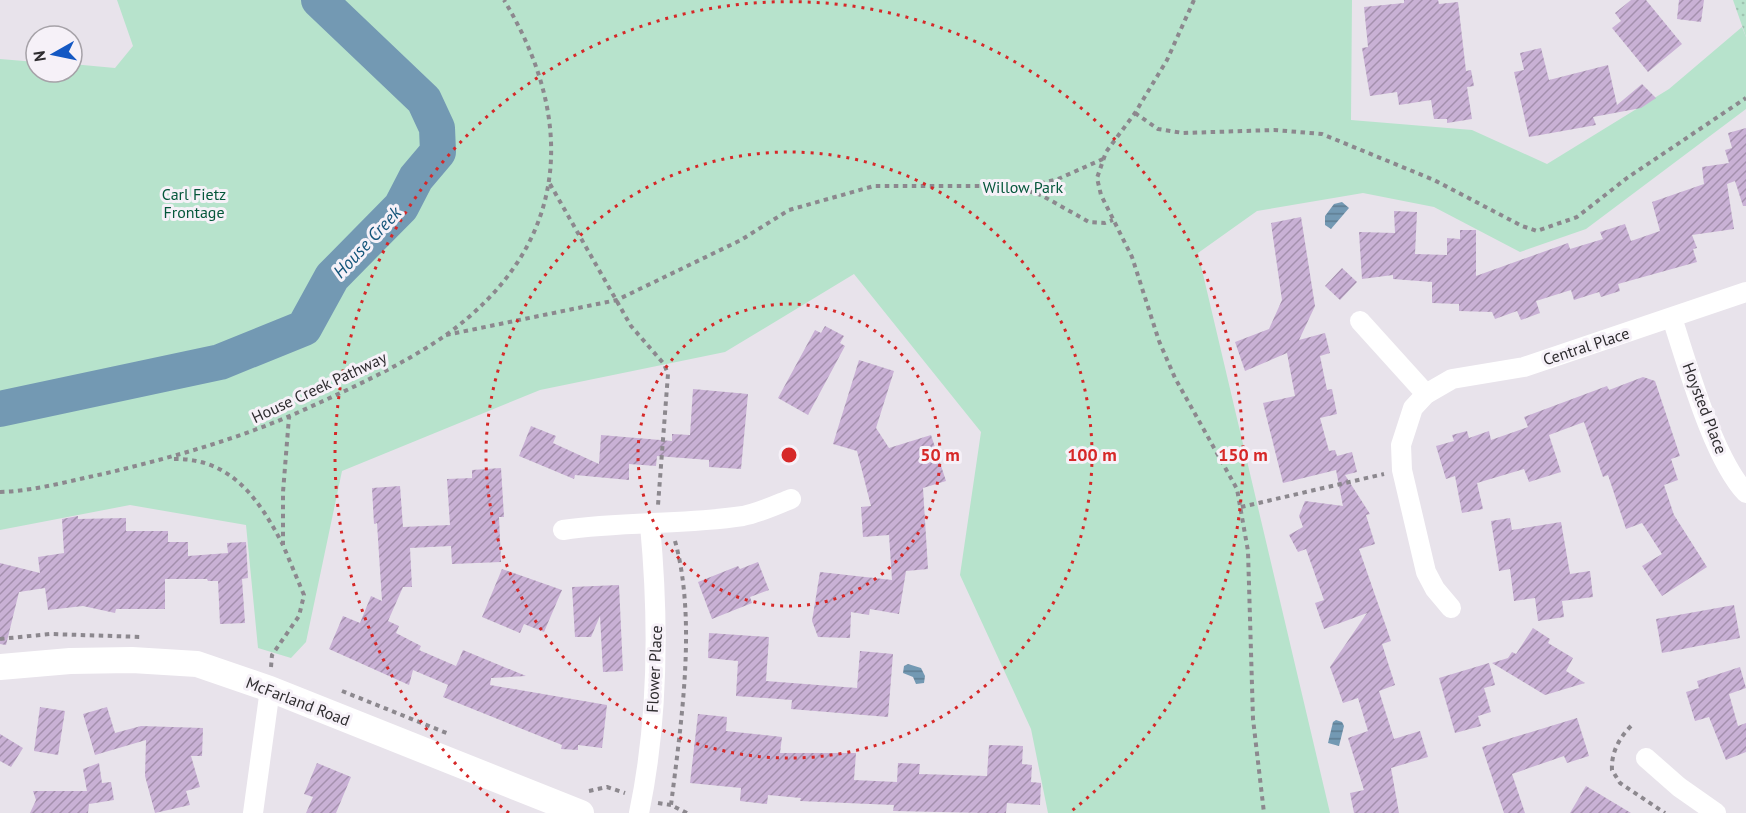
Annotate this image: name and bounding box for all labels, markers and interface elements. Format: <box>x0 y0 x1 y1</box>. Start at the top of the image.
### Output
north arrow <box>24 24 84 84</box>
text: N <box>28 50 50 63</box>
park label: Willow Park <box>983 177 1064 197</box>
park label: Carl Fietz Frontage <box>162 184 226 222</box>
water label: House Creek <box>328 201 407 283</box>
street label: Central Place <box>1540 323 1632 369</box>
street label: House Creek Pathway <box>248 347 390 427</box>
street label: Hoysted Place <box>1678 360 1732 456</box>
text: 50 m <box>920 443 960 466</box>
text: 100 m <box>1067 443 1117 466</box>
text: 150 m <box>1218 443 1268 466</box>
centre of rings <box>779 445 799 465</box>
street label: Flower Place <box>642 625 666 713</box>
street label: McFarland Road <box>243 672 353 730</box>

